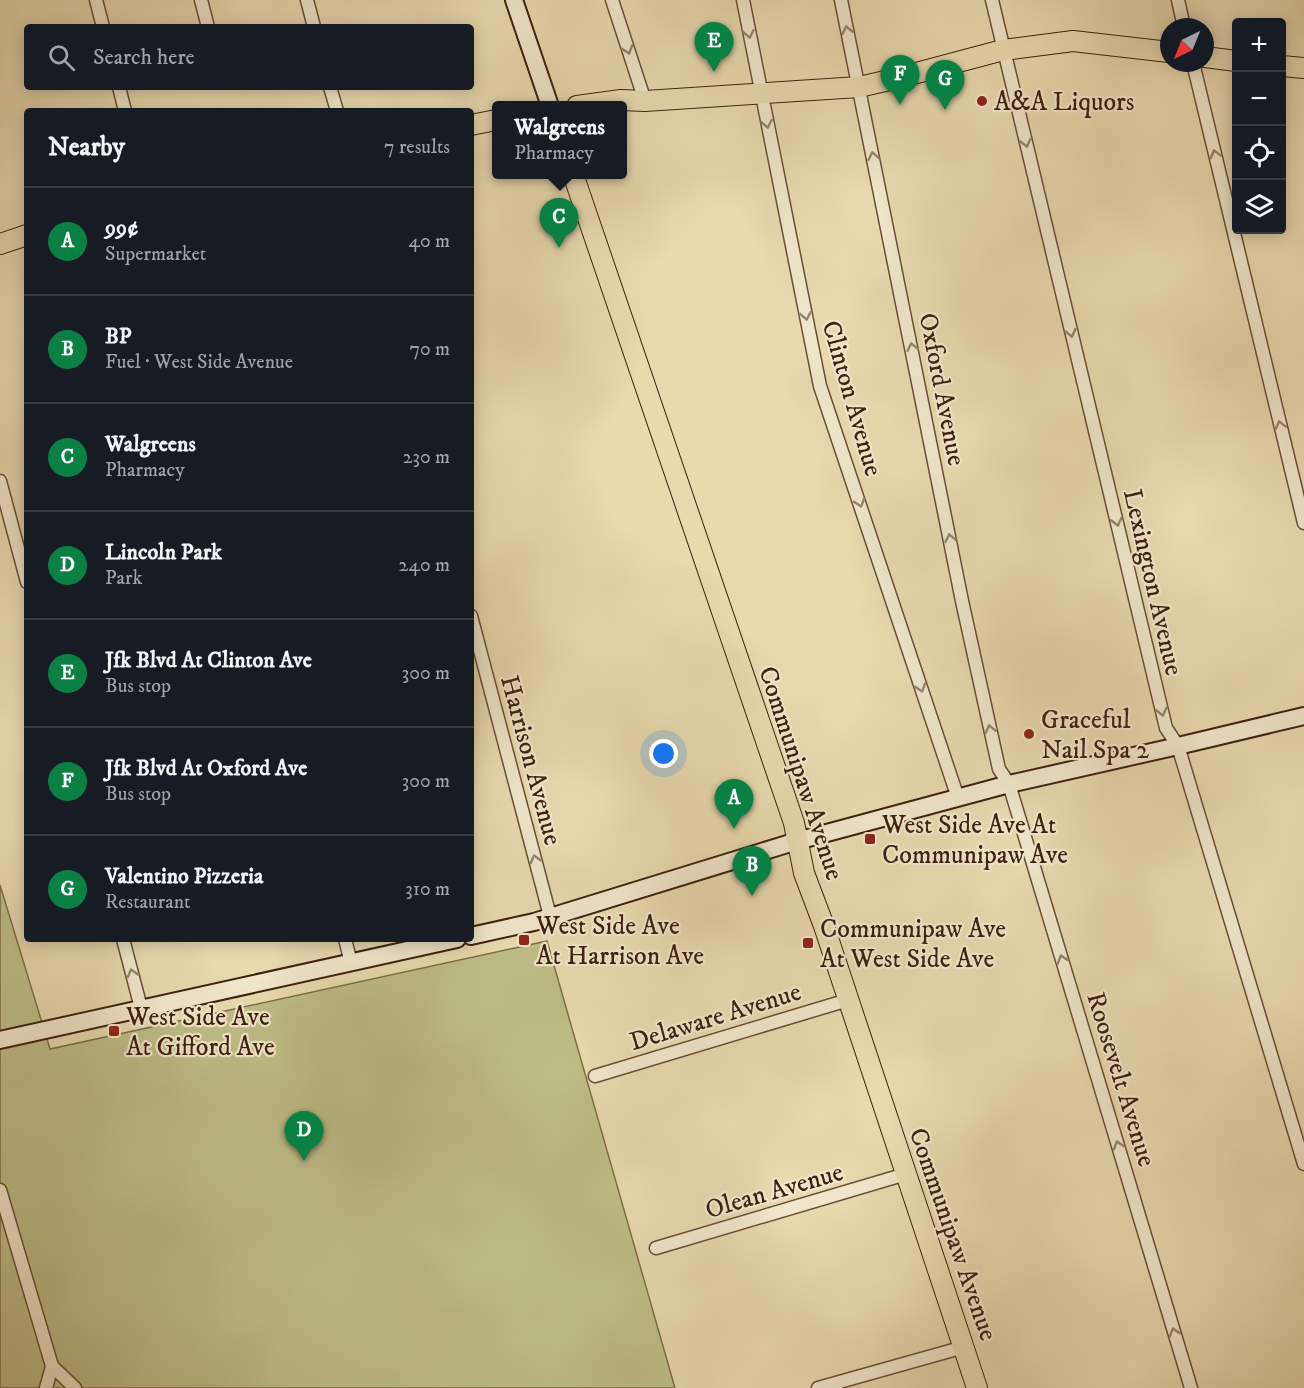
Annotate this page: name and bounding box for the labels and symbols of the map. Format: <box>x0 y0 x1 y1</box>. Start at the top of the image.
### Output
north arrow <box>1160 18 1214 72</box>
pin: E <box>694 22 734 72</box>
one-way arrow <box>842 25 855 35</box>
one-way arrow <box>742 28 755 38</box>
one-way arrow <box>621 44 634 55</box>
pin: F <box>880 56 920 105</box>
pin: G <box>926 60 964 110</box>
place label: A&A Liquors <box>994 86 1134 119</box>
marker: A&A Liquors <box>975 94 989 108</box>
one-way arrow <box>760 119 773 129</box>
one-way arrow <box>1018 138 1031 148</box>
one-way arrow <box>1209 149 1222 159</box>
one-way arrow <box>867 151 880 161</box>
pin: C <box>540 198 578 248</box>
one-way arrow <box>799 310 812 320</box>
street label: Oxford Avenue <box>911 310 973 469</box>
street label: Clinton Avenue <box>814 317 890 480</box>
one-way arrow <box>1064 328 1077 338</box>
one-way arrow <box>906 343 919 353</box>
one-way arrow <box>1275 420 1288 430</box>
street label: Lexington Avenue <box>1115 486 1190 679</box>
one-way arrow <box>852 497 865 508</box>
one-way arrow <box>1109 517 1122 527</box>
one-way arrow <box>944 534 957 544</box>
street label: Communipaw Avenue <box>750 662 851 885</box>
street label: Harrison Avenue <box>492 672 569 849</box>
one-way arrow <box>914 682 927 693</box>
place label: Graceful Nail Spa 2 <box>1041 704 1149 767</box>
one-way arrow <box>1155 707 1168 717</box>
one-way arrow <box>985 724 998 734</box>
marker: Graceful Nail Spa 2 <box>1022 727 1036 741</box>
your location <box>649 739 678 768</box>
pin: A <box>714 780 754 829</box>
place label: West Side Ave At Communipaw Ave <box>881 809 1068 872</box>
marker: West Side Ave At Communipaw Ave <box>863 832 877 846</box>
pin: B <box>732 846 771 896</box>
one-way arrow <box>530 854 543 864</box>
place label: West Side Ave At Harrison Ave <box>535 910 704 973</box>
place label: Communipaw Ave At West Side Ave <box>820 913 1006 976</box>
marker: West Side Ave At Harrison Ave <box>517 933 531 947</box>
marker: Communipaw Ave At West Side Ave <box>801 936 815 950</box>
one-way arrow <box>1057 954 1069 965</box>
one-way arrow <box>127 969 139 979</box>
street label: Delaware Avenue <box>626 976 805 1059</box>
street label: Roosevelt Avenue <box>1078 988 1163 1171</box>
place label: West Side Ave At Gifford Ave <box>125 1001 275 1064</box>
marker: West Side Ave At Gifford Ave <box>107 1024 121 1038</box>
pin: D <box>284 1112 324 1161</box>
street label: Communipaw Avenue <box>901 1124 1004 1345</box>
one-way arrow <box>1113 1140 1125 1151</box>
street label: Olean Avenue <box>702 1156 847 1227</box>
one-way arrow <box>1169 1327 1182 1338</box>

